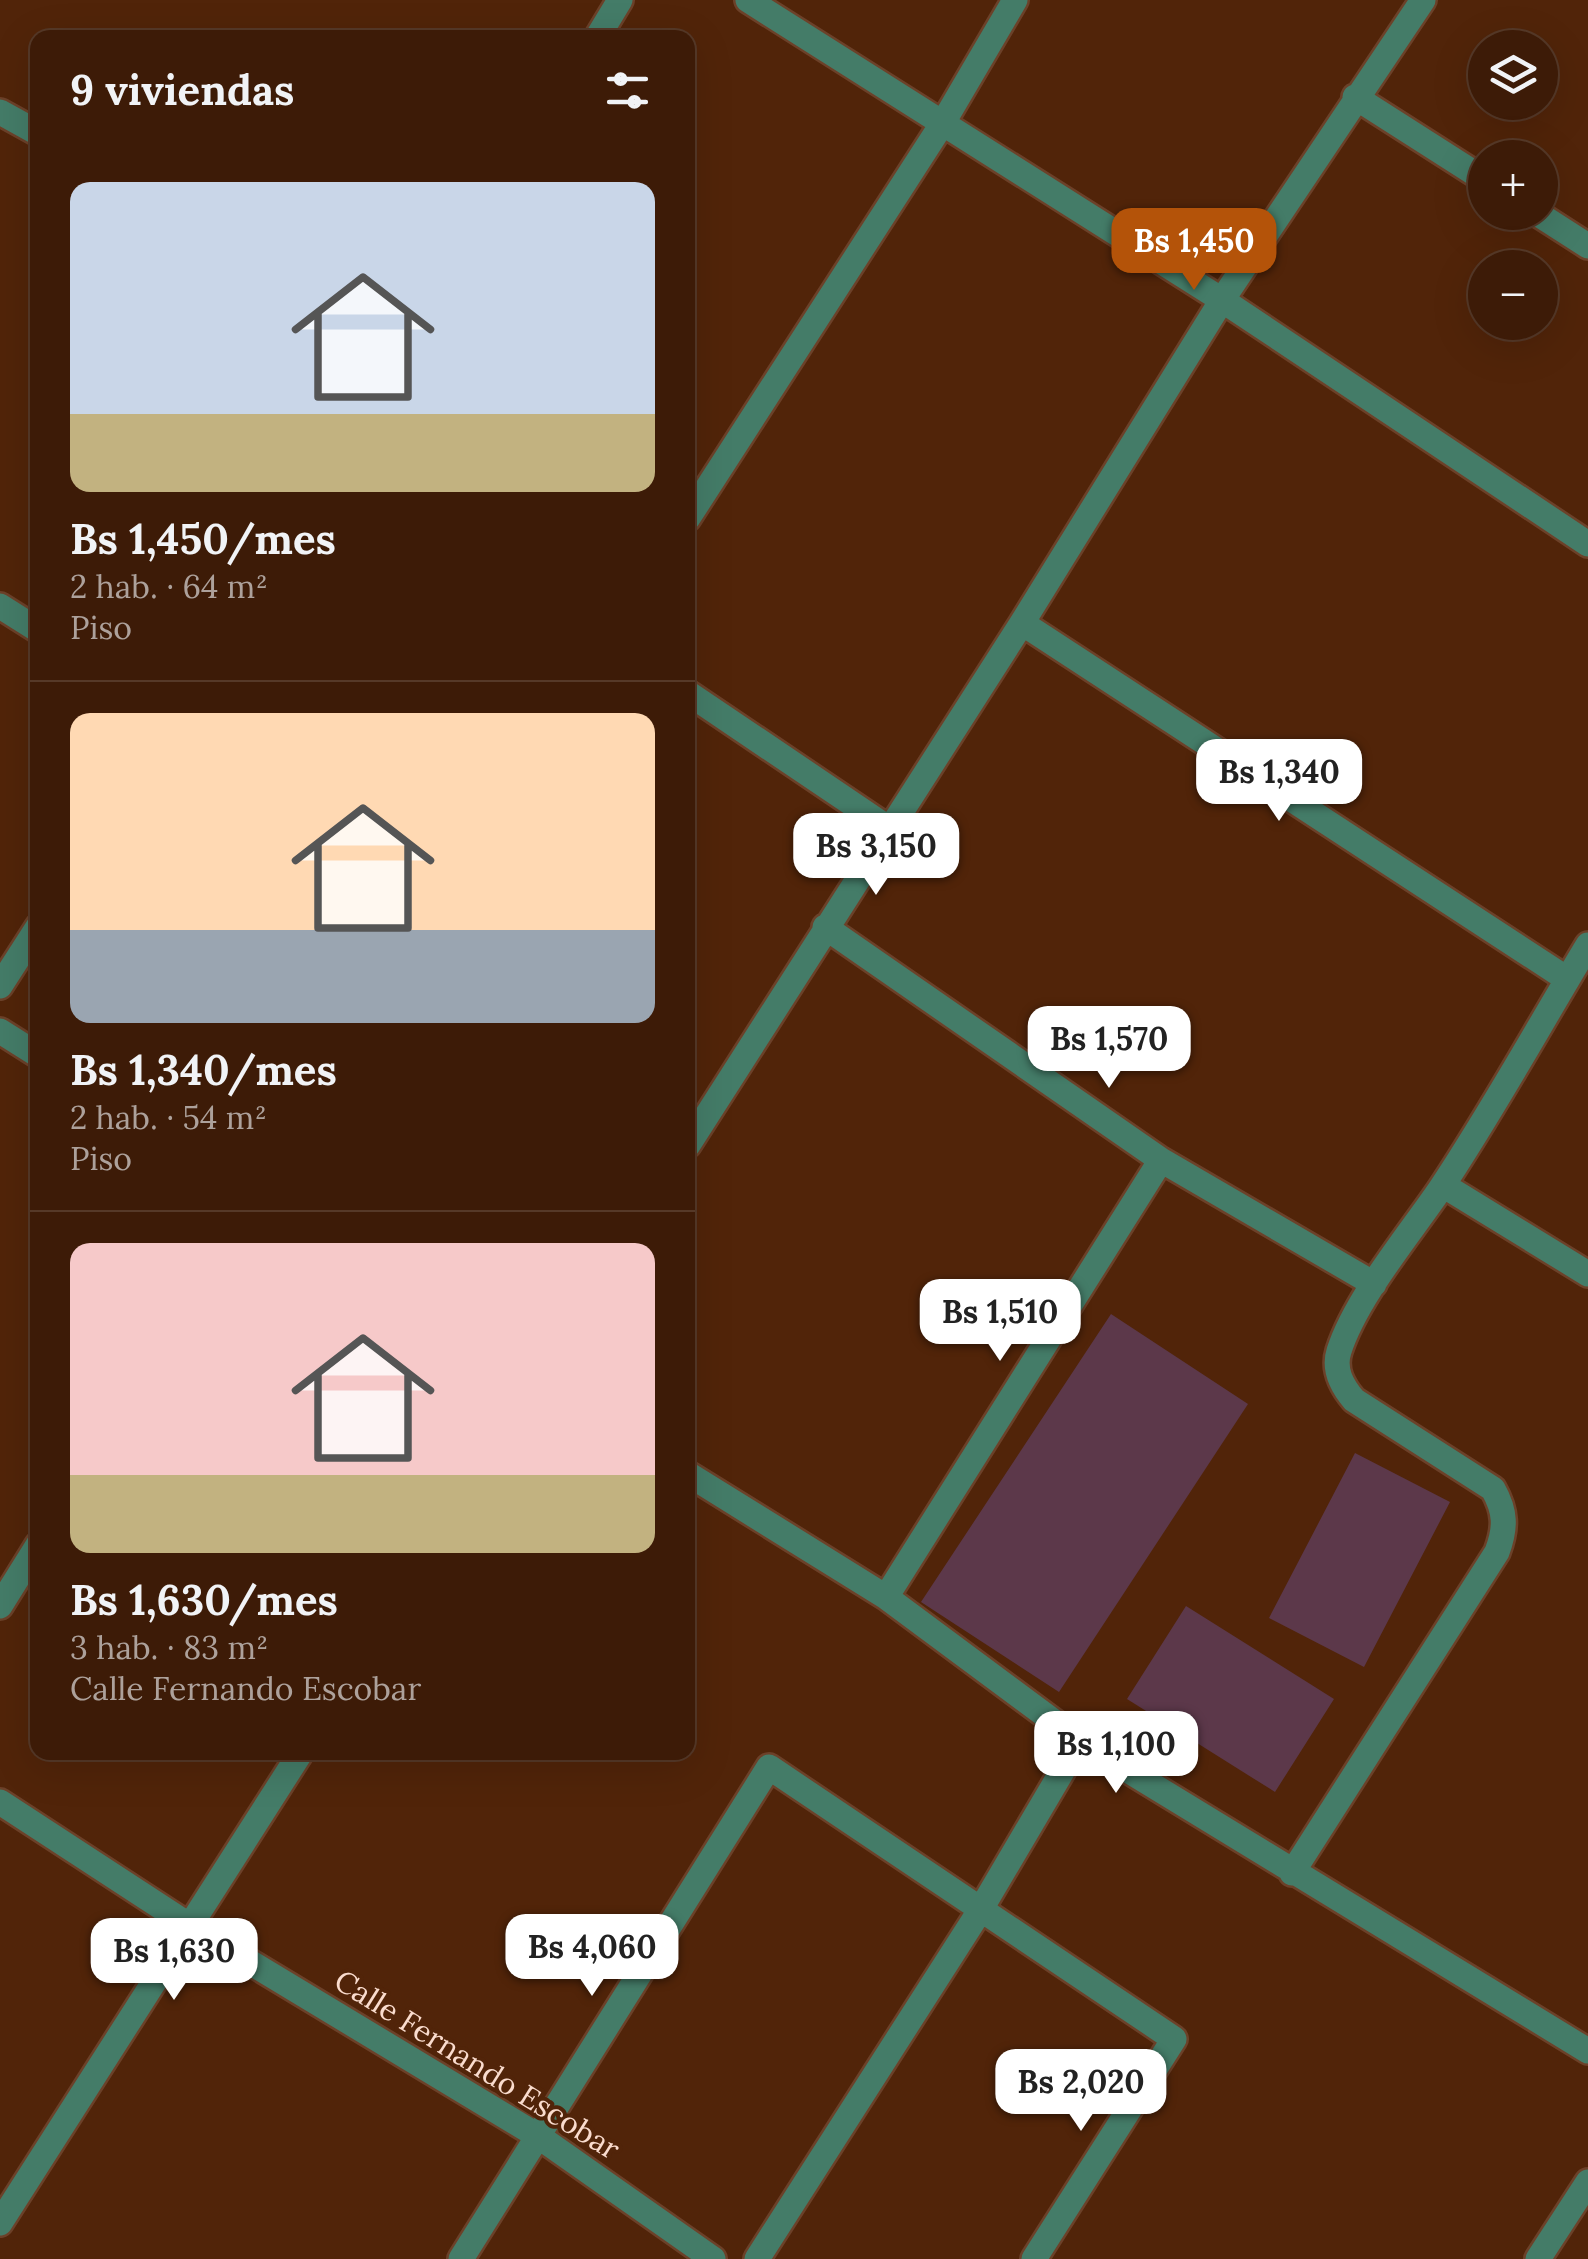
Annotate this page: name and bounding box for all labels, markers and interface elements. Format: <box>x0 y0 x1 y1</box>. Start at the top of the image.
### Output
map controls <box>1468 30 1558 340</box>
button: layers <box>1468 30 1558 120</box>
text: 9 viviendas <box>70 63 294 117</box>
icon: filters <box>600 63 655 118</box>
button: + <box>1468 140 1558 230</box>
pin: Bs 1,450 <box>1091 208 1297 293</box>
text: Bs 1,450 <box>1133 220 1255 261</box>
icon: home <box>273 247 453 427</box>
button: − <box>1468 250 1558 340</box>
text: Bs 1,450/mes <box>70 512 336 566</box>
text: 2 hab. · 64 m² <box>70 566 268 607</box>
text: Piso <box>70 607 132 648</box>
pin: Bs 1,340 <box>1176 739 1382 824</box>
text: Bs 1,340 <box>1218 751 1340 792</box>
icon: home <box>273 778 453 958</box>
pin: Bs 3,150 <box>773 813 979 898</box>
text: Bs 3,150 <box>815 825 937 866</box>
pin: Bs 1,570 <box>1006 1006 1212 1091</box>
text: Bs 1,570 <box>1050 1018 1168 1059</box>
text: Bs 1,340/mes <box>70 1043 337 1097</box>
text: 2 hab. · 54 m² <box>70 1097 267 1138</box>
text: Piso <box>70 1138 132 1179</box>
pin: Bs 1,510 <box>897 1279 1103 1364</box>
text: Bs 1,510 <box>942 1291 1058 1332</box>
icon: home <box>273 1308 453 1488</box>
text: Bs 1,630/mes <box>70 1573 338 1627</box>
text: 3 hab. · 83 m² <box>70 1627 268 1668</box>
text: Calle Fernando Escobar <box>70 1668 421 1709</box>
pin: Bs 1,100 <box>1013 1711 1219 1796</box>
text: Bs 1,100 <box>1056 1723 1176 1764</box>
pin: Bs 4,060 <box>489 1914 695 1999</box>
pin: Bs 1,630 <box>71 1918 277 2003</box>
text: Bs 4,060 <box>527 1926 657 1967</box>
text: Bs 1,630 <box>113 1930 235 1971</box>
street label: Calle Fernando Escobar <box>328 1961 627 2168</box>
pin: Bs 2,020 <box>978 2049 1184 2134</box>
text: Bs 2,020 <box>1017 2061 1145 2102</box>

